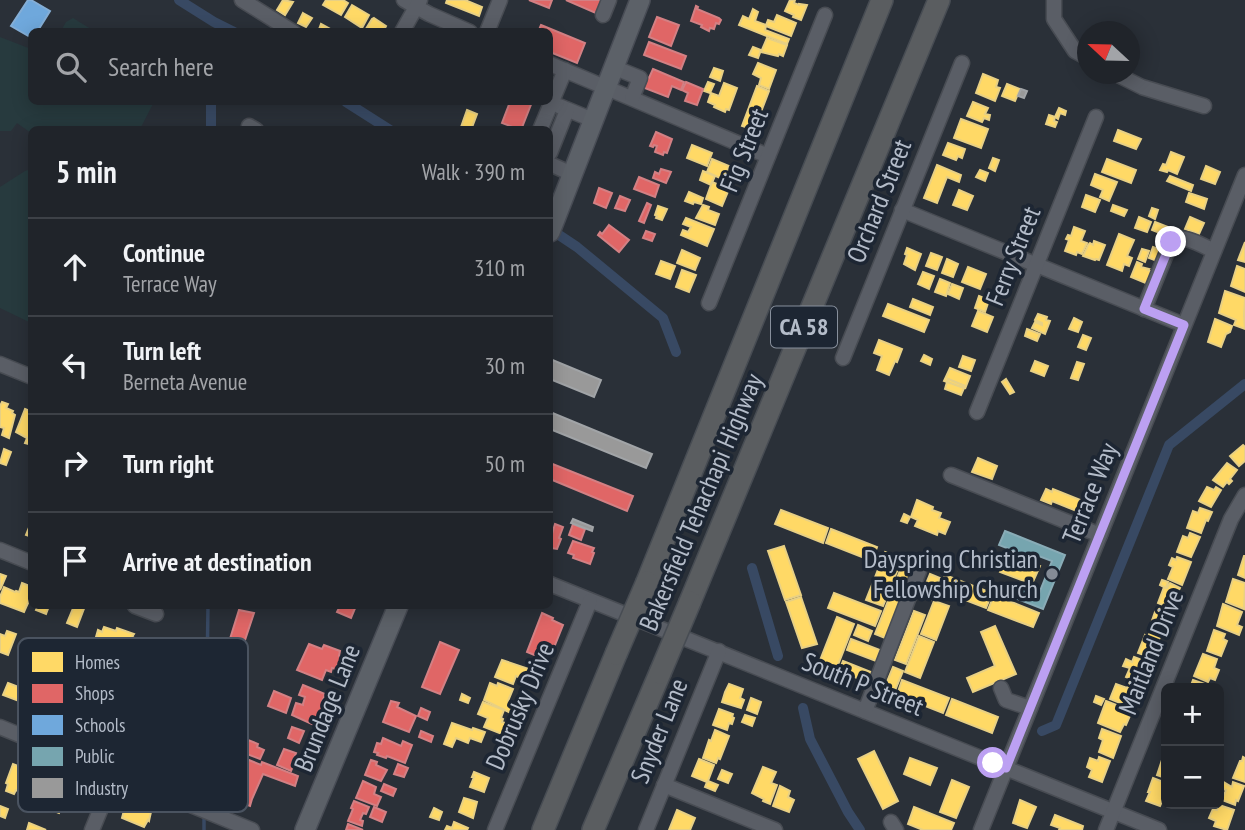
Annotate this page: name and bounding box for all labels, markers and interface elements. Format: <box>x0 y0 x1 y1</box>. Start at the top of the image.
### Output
north arrow <box>1077 21 1140 84</box>
search box <box>28 28 553 105</box>
icon: search <box>52 48 90 86</box>
text: Search here <box>108 50 214 83</box>
street label: Fig Street <box>712 103 775 196</box>
street label: Orchard Street <box>839 134 918 267</box>
text: 5 min <box>56 152 117 191</box>
text: Walk · 390 m <box>422 157 525 186</box>
street label: Ferry Street <box>978 201 1047 310</box>
route end <box>1155 226 1186 257</box>
text: Continue <box>123 236 205 269</box>
icon: ahead <box>56 248 94 286</box>
text: 310 m <box>474 253 525 282</box>
text: Terrace Way <box>123 269 217 298</box>
road number: CA 58 <box>771 306 837 348</box>
text: Turn left <box>123 334 201 367</box>
icon: left <box>56 346 94 384</box>
text: 30 m <box>484 351 525 380</box>
text: Berneta Avenue <box>123 367 247 396</box>
street label: Bakersfield Tehachapi Highway <box>631 368 770 635</box>
street label: Terrace Way <box>1054 437 1125 548</box>
icon: right <box>56 444 94 482</box>
text: Turn right <box>123 447 214 480</box>
text: 50 m <box>484 449 525 478</box>
icon: arrive <box>56 542 94 580</box>
place label: Dayspring Christian Fellowship Church <box>864 542 1038 605</box>
text: Arrive at destination <box>123 545 312 578</box>
marker: Dayspring Christian Fellowship Church <box>1044 566 1060 582</box>
street label: Maitland Drive <box>1111 585 1190 719</box>
street label: Dobrusky Drive <box>478 637 561 774</box>
legend <box>18 638 248 812</box>
street label: Brundage Lane <box>286 639 367 776</box>
street label: South P Street <box>798 644 929 723</box>
text: Homes <box>75 650 120 674</box>
street label: Snyder Lane <box>623 674 694 788</box>
text: Shops <box>75 681 114 705</box>
map controls <box>1161 683 1224 809</box>
button: + <box>1161 683 1224 746</box>
text: Schools <box>75 713 126 737</box>
text: Public <box>75 744 115 768</box>
button: − <box>1161 746 1224 809</box>
route start <box>977 747 1008 778</box>
text: Industry <box>75 776 129 800</box>

